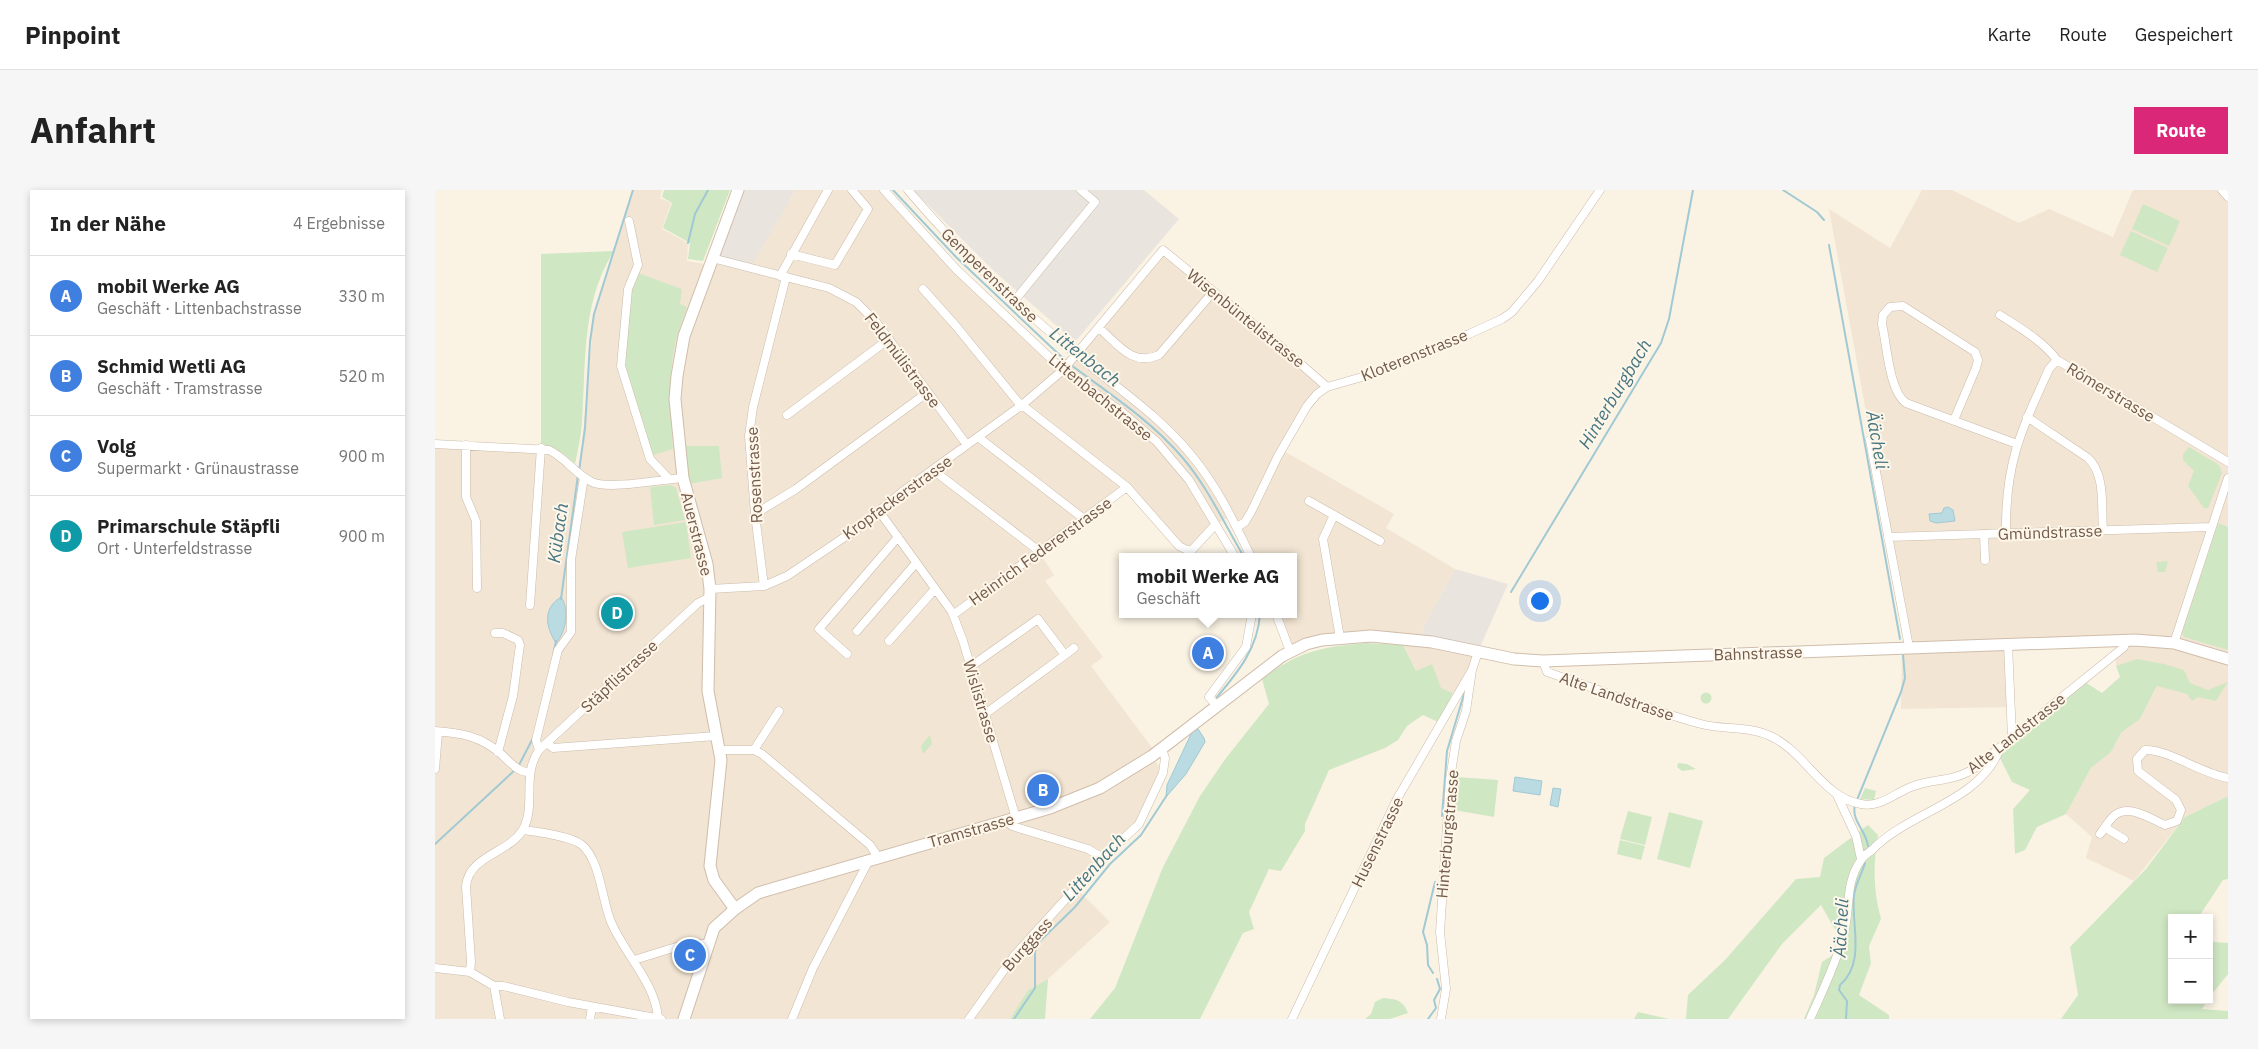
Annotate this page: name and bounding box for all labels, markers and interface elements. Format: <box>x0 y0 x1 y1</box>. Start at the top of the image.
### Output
text: Pinpoint <box>25 19 120 51</box>
text: Karte <box>1988 23 2031 46</box>
text: Route <box>2059 23 2107 46</box>
text: Gespeichert <box>2135 23 2233 46</box>
text: Anfahrt <box>30 107 156 153</box>
button: Route <box>2134 107 2228 154</box>
text: In der Nähe <box>50 209 166 237</box>
text: 4 Ergebnisse <box>293 213 385 233</box>
street label: Gemperenstrasse <box>937 224 1043 327</box>
street label: Wisenbüntelistrasse <box>1183 264 1309 372</box>
text: mobil Werke AG <box>97 274 240 298</box>
text: A <box>61 286 71 306</box>
text: 330 m <box>338 286 385 306</box>
text: Geschäft · Littenbachstrasse <box>97 298 302 318</box>
street label: Feldmülistrasse <box>861 308 946 412</box>
water label: Littenbach <box>1045 322 1125 392</box>
street label: Kloterenstrasse <box>1358 324 1470 386</box>
water label: Hinterburgbach <box>1573 335 1656 453</box>
street label: Littenbachstrasse <box>1045 349 1157 445</box>
text: Schmid Wetli AG <box>97 354 246 378</box>
street label: Römerstrasse <box>2063 358 2159 426</box>
text: B <box>61 366 71 386</box>
text: 520 m <box>338 366 385 386</box>
text: Geschäft · Tramstrasse <box>97 378 263 398</box>
water label: Äächeli <box>1861 408 1894 471</box>
street label: Rosenstrasse <box>741 426 767 524</box>
text: Volg <box>97 434 136 458</box>
text: C <box>61 446 71 466</box>
text: 900 m <box>338 446 385 466</box>
street label: Kropfackerstrasse <box>838 450 956 543</box>
text: Supermarkt · Grünaustrasse <box>97 458 299 478</box>
street label: Auerstrasse <box>677 490 717 578</box>
street label: Heinrich Federerstrasse <box>965 492 1116 610</box>
water label: Kübach <box>542 501 573 564</box>
text: Primarschule Stäpfli <box>97 514 280 538</box>
street label: Gmündstrasse <box>1997 520 2103 544</box>
text: D <box>60 526 72 546</box>
text: 900 m <box>338 526 385 546</box>
text: Ort · Unterfeldstrasse <box>97 538 252 558</box>
popup <box>1119 553 1297 618</box>
text: mobil Werke AG <box>1136 564 1280 588</box>
text: Geschäft <box>1136 588 1201 608</box>
your location <box>1527 588 1553 614</box>
pin: D <box>601 594 633 632</box>
pin: A <box>1192 634 1224 672</box>
street label: Stäpflistrasse <box>576 635 662 717</box>
street label: Bahnstrasse <box>1713 641 1803 665</box>
street label: Wislistrasse <box>959 657 1003 745</box>
street label: Alte Landstrasse <box>1557 667 1677 725</box>
street label: Alte Landstrasse <box>1963 688 2069 778</box>
street label: Hinterburgstrasse <box>1431 769 1463 899</box>
pin: B <box>1027 771 1059 809</box>
street label: Husenstrasse <box>1347 793 1408 890</box>
street label: Tramstrasse <box>926 808 1017 852</box>
water label: Littenbach <box>1057 828 1130 906</box>
water label: Äächeli <box>1827 898 1854 959</box>
street label: Burggass <box>998 913 1056 975</box>
map controls <box>2168 914 2213 1004</box>
button: + <box>2168 914 2213 959</box>
pin: C <box>674 936 706 974</box>
button: − <box>2168 959 2213 1004</box>

